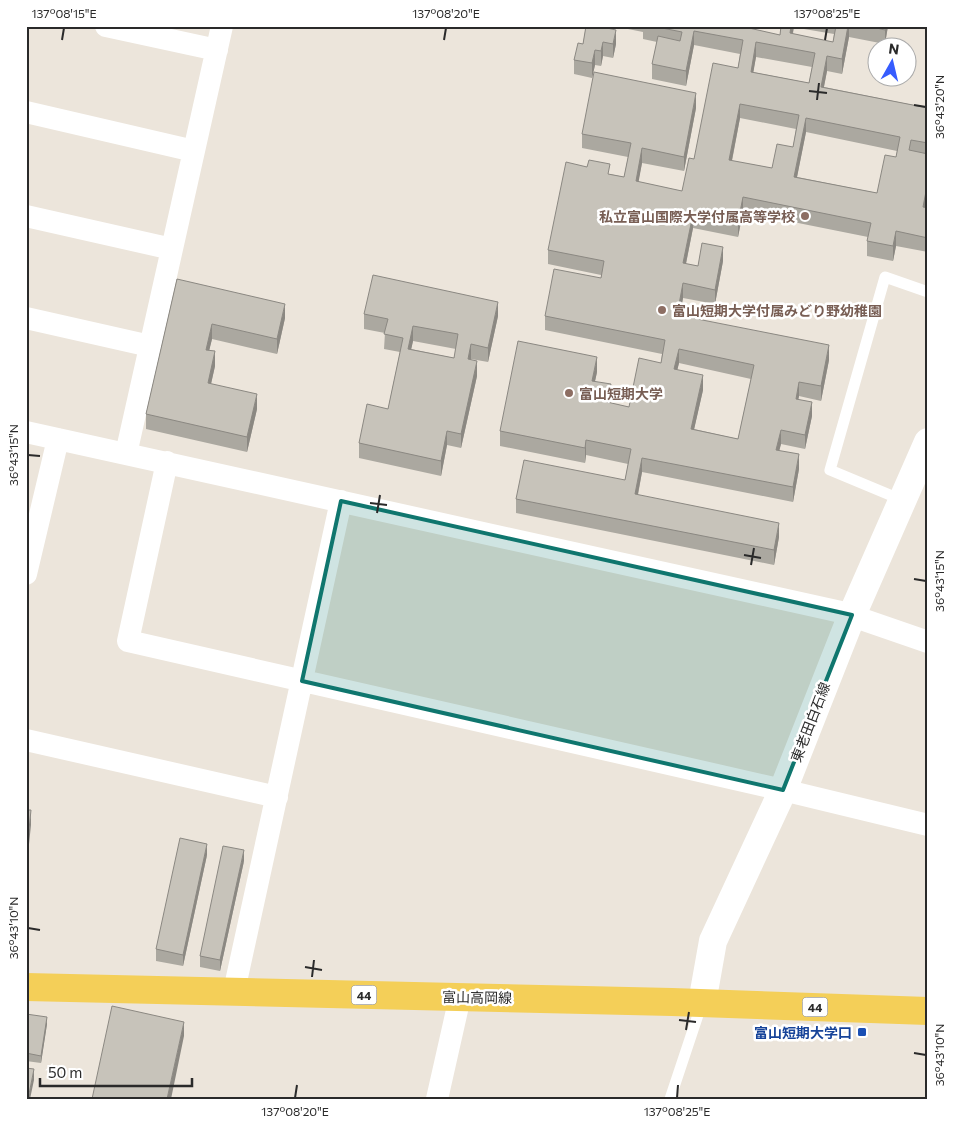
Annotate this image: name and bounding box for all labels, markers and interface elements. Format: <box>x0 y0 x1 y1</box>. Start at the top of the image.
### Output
text: 137°08'15"E <box>31 6 97 20</box>
text: 137°08'20"E <box>412 6 480 20</box>
text: 137°08'25"E <box>794 6 860 20</box>
north arrow <box>866 38 916 88</box>
text: N <box>887 39 900 58</box>
text: 36°43'20"N <box>932 75 946 139</box>
place label: 私立富山国際大学付属高等学校 <box>599 208 795 225</box>
marker: 私立富山国際大学付属高等学校 <box>799 210 811 222</box>
place label: 富山短期大学付属みどり野幼稚園 <box>672 302 882 319</box>
marker: 富山短期大学付属みどり野幼稚園 <box>656 304 668 316</box>
place label: 富山短期大学 <box>579 385 663 402</box>
marker: 富山短期大学 <box>563 387 575 399</box>
text: 36°43'15"N <box>6 424 20 486</box>
text: 36°43'15"N <box>932 550 946 612</box>
street label: 東老田白石線 <box>787 680 833 764</box>
text: 36°43'10"N <box>6 897 20 959</box>
road number: 44 <box>352 986 376 1004</box>
street label: 富山高岡線 <box>442 988 512 1006</box>
road number: 44 <box>802 998 828 1016</box>
place label: 富山短期大学口 <box>754 1024 852 1041</box>
text: 36°43'10"N <box>932 1024 946 1086</box>
marker: 富山短期大学口 <box>856 1026 868 1038</box>
scale bar <box>40 1055 192 1087</box>
text: 50 m <box>48 1063 82 1081</box>
text: 137°08'20"E <box>261 1104 329 1118</box>
text: 137°08'25"E <box>644 1104 710 1118</box>

